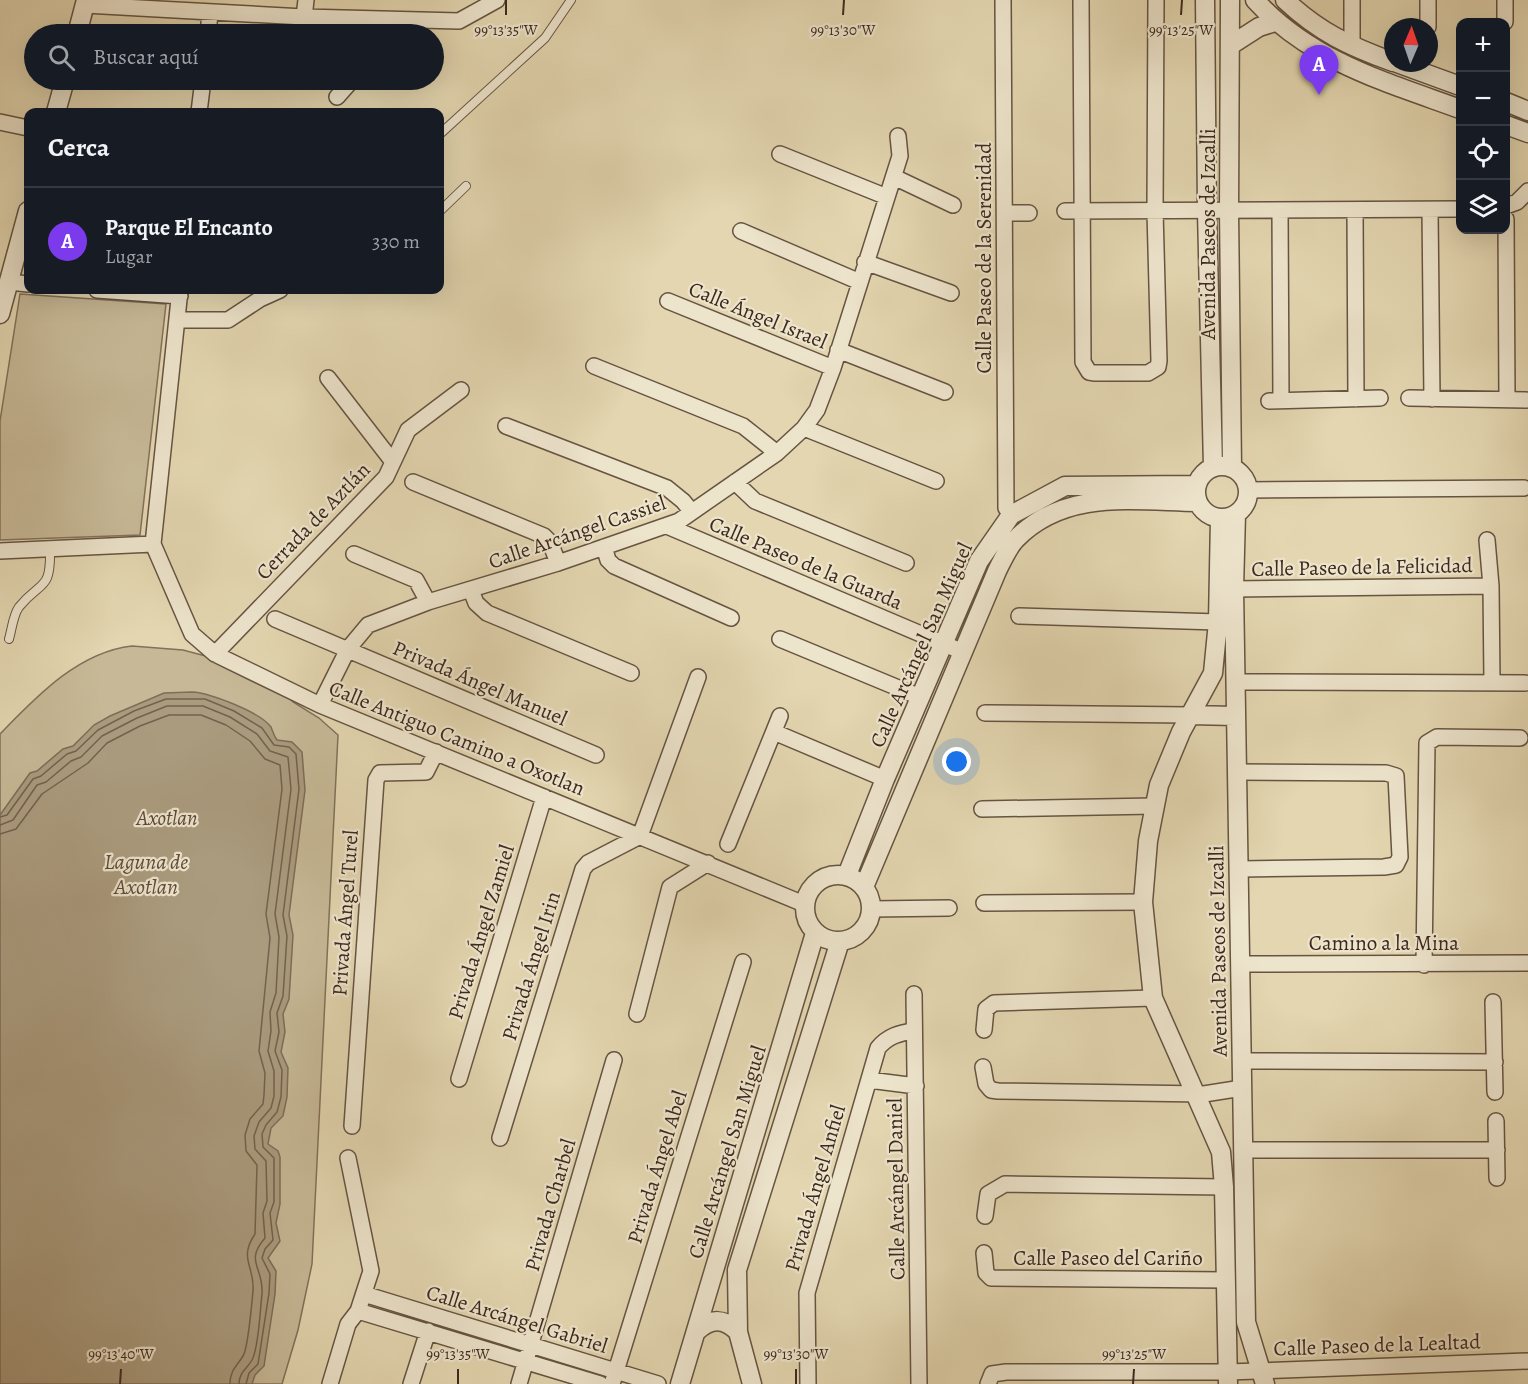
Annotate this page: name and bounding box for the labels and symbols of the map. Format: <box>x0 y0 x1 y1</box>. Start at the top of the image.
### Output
north arrow <box>1384 18 1438 72</box>
text: 99°13'35"W <box>474 20 538 40</box>
text: 99°13'30"W <box>811 20 875 40</box>
text: 99°13'25"W <box>1149 20 1213 40</box>
pin: A <box>1300 46 1338 95</box>
street label: Avenida Paseos de Izcalli <box>1194 128 1222 341</box>
street label: Calle Paseo de la Serenidad <box>970 142 998 374</box>
street label: Calle Ángel Israel <box>685 274 831 356</box>
street label: Cerrada de Aztlán <box>250 456 376 586</box>
street label: Calle Arcángel Cassiel <box>485 489 669 575</box>
street label: Calle Paseo de la Guarda <box>705 510 907 617</box>
street label: Calle Arcángel San Miguel <box>863 538 979 752</box>
street label: Calle Paseo de la Felicidad <box>1251 551 1474 583</box>
street label: Privada Ángel Manuel <box>389 634 571 732</box>
street label: Calle Antiguo Camino a Oxotlan <box>325 674 589 802</box>
your location <box>942 747 971 776</box>
park label: Axotlan <box>136 804 197 832</box>
street label: Privada Ángel Turel <box>325 829 365 997</box>
street label: Privada Ángel Zamiel <box>441 841 521 1023</box>
street label: Avenida Paseos de Izcalli <box>1202 845 1234 1058</box>
water label: Laguna de Axotlan <box>104 847 188 902</box>
street label: Privada Ángel Irin <box>495 888 567 1044</box>
street label: Camino a la Mina <box>1309 929 1459 957</box>
street label: Calle Arcángel San Miguel <box>681 1042 773 1262</box>
street label: Privada Ángel Abel <box>620 1087 694 1247</box>
street label: Calle Arcángel Daniel <box>880 1098 912 1280</box>
street label: Privada Ángel Anfiel <box>778 1101 852 1275</box>
street label: Privada Charbel <box>518 1135 582 1275</box>
street label: Calle Paseo del Cariño <box>1013 1244 1203 1272</box>
street label: Calle Arcángel Gabriel <box>423 1278 611 1360</box>
street label: Calle Paseo de la Lealtad <box>1273 1327 1482 1363</box>
text: 99°13'40"W <box>88 1344 154 1364</box>
text: 99°13'35"W <box>426 1344 490 1364</box>
text: 99°13'30"W <box>764 1344 828 1364</box>
text: 99°13'25"W <box>1102 1344 1166 1364</box>

